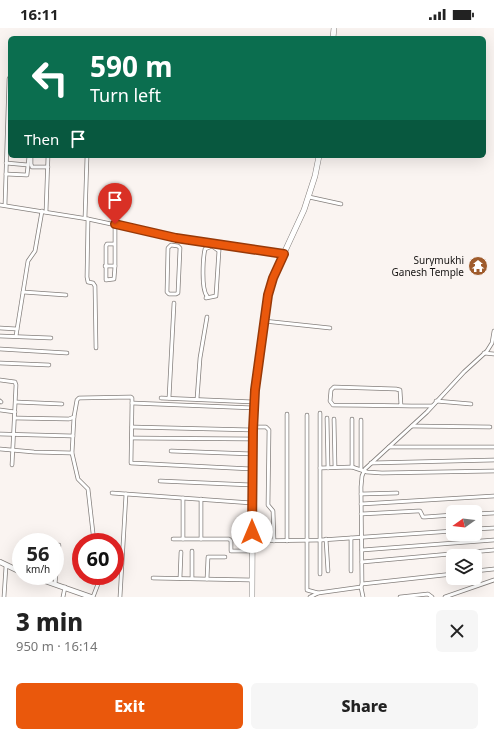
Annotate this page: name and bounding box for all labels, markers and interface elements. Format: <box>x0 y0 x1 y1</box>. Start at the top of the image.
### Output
text: 16:11 <box>20 4 59 24</box>
text: 590 m <box>90 47 173 85</box>
icon: left <box>24 52 76 104</box>
text: Turn left <box>90 83 161 107</box>
icon: arrive <box>67 128 89 150</box>
text: Then <box>24 129 59 149</box>
pin <box>98 183 132 224</box>
icon: arrive <box>104 189 126 211</box>
place label: Surymukhi Ganesh Temple <box>392 253 464 279</box>
temple icon: Surymukhi Ganesh Temple <box>467 255 489 277</box>
north arrow <box>446 505 482 541</box>
map controls <box>446 505 482 585</box>
position arrow <box>231 511 273 553</box>
speed limit sign: 60 <box>72 533 124 585</box>
text: 56 <box>27 540 49 567</box>
button: layers <box>446 549 482 585</box>
text: km/h <box>26 562 50 576</box>
text: 3 min <box>16 605 83 638</box>
button: close <box>436 610 478 652</box>
text: 950 m · 16:14 <box>16 637 97 655</box>
button: Exit <box>16 683 243 729</box>
button: Share <box>251 683 478 729</box>

